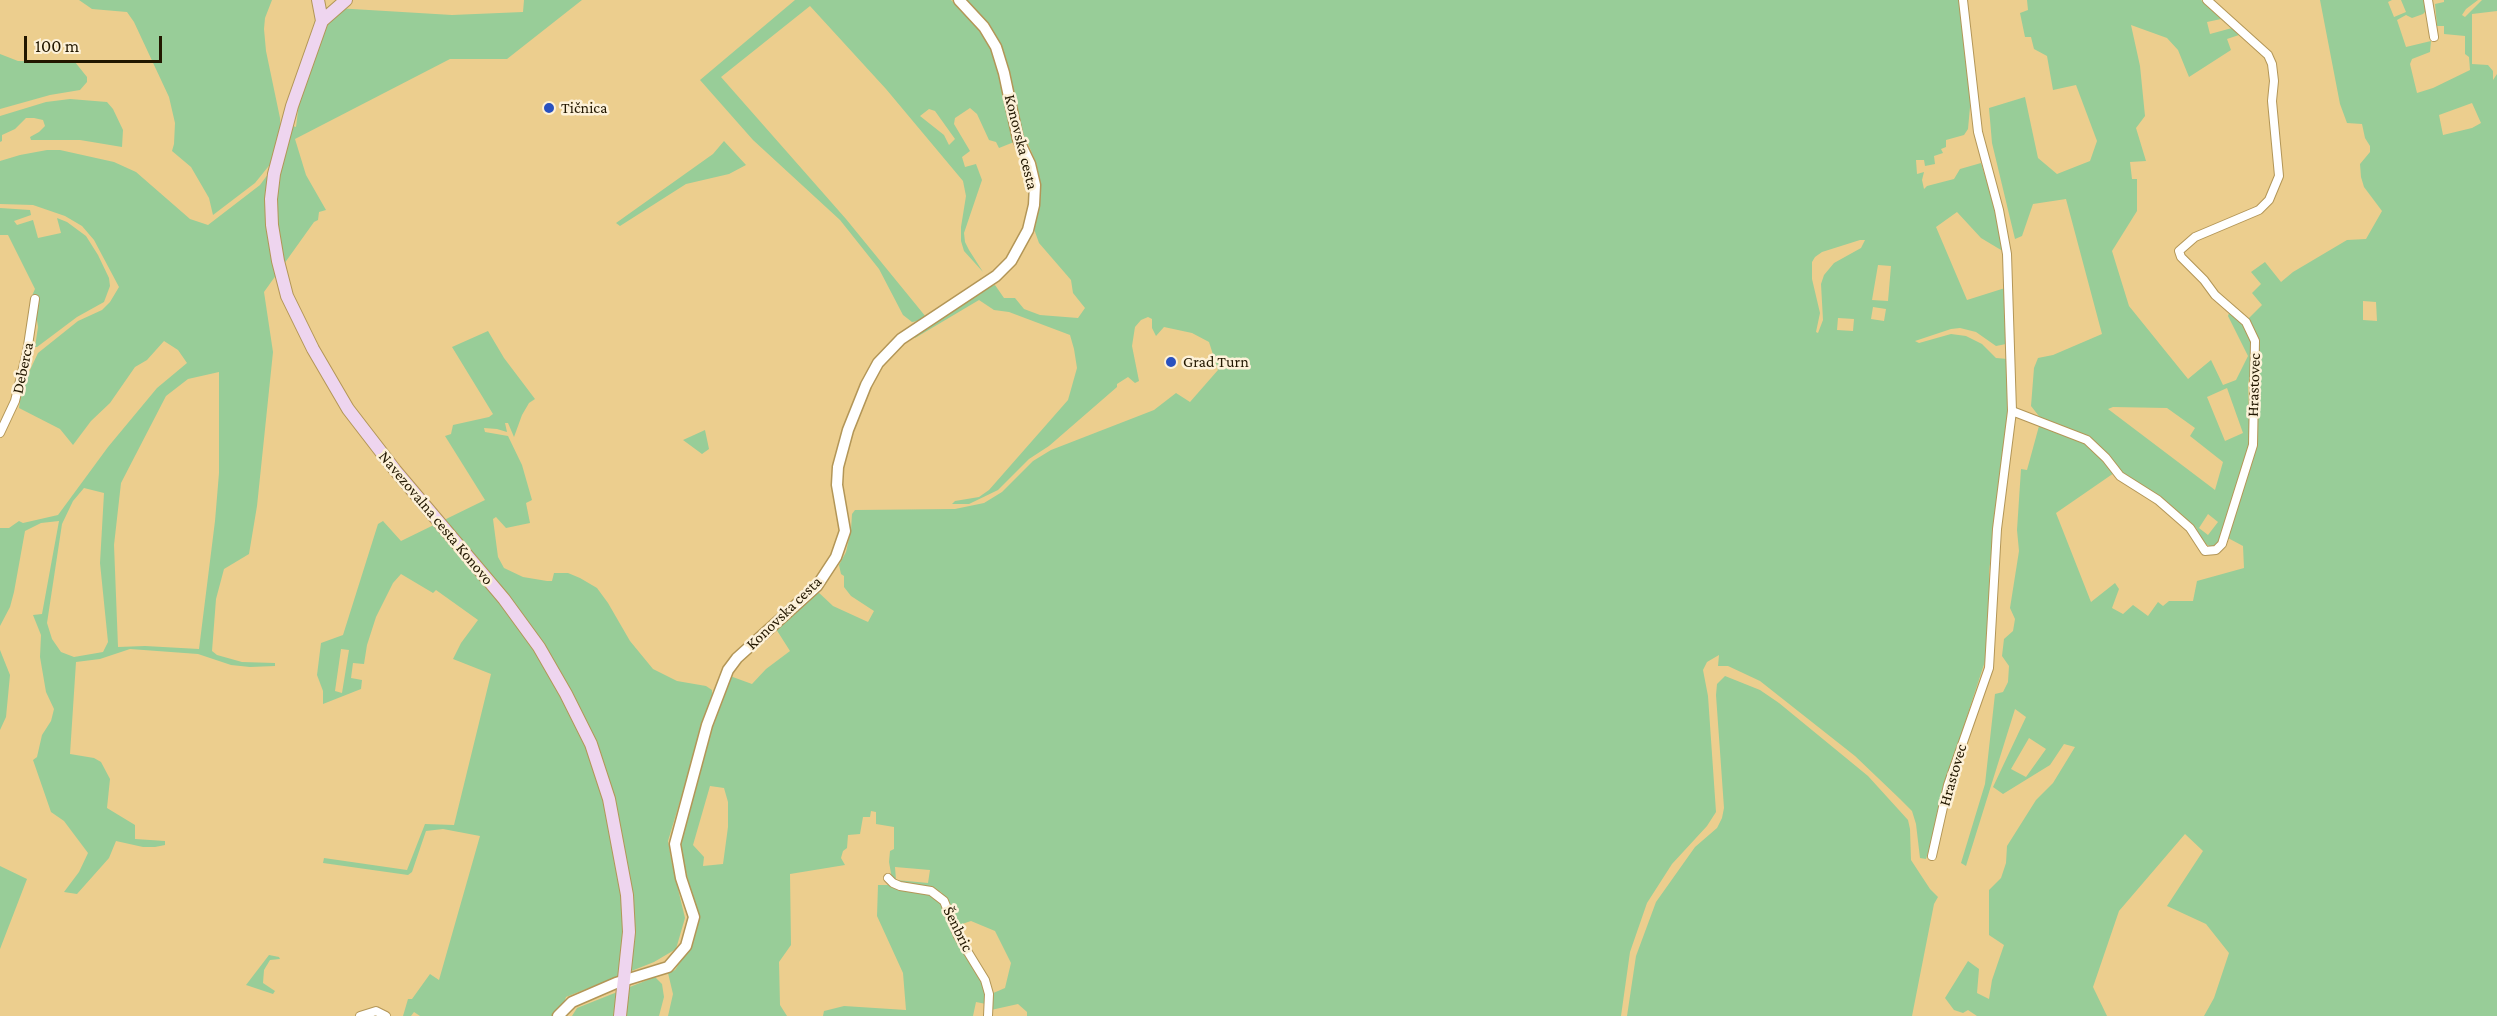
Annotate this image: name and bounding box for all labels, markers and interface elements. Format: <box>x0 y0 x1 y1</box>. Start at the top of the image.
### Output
scale bar <box>27 24 165 62</box>
text: 100 m <box>35 36 79 56</box>
street label: Konovska cesta <box>1000 92 1042 192</box>
place label: Tičnica <box>561 98 607 118</box>
marker: Tičnica <box>542 101 556 115</box>
street label: Deberca <box>8 340 38 396</box>
place label: Grad Turn <box>1183 352 1249 372</box>
street label: Hrastovec <box>2243 353 2265 417</box>
marker: Grad Turn <box>1164 355 1178 369</box>
street label: Navezovalna cesta Konovo <box>374 447 498 589</box>
street label: Konovska cesta <box>742 572 826 654</box>
street label: Hrastovec <box>1935 742 1971 808</box>
street label: Šenbric <box>939 903 977 955</box>

